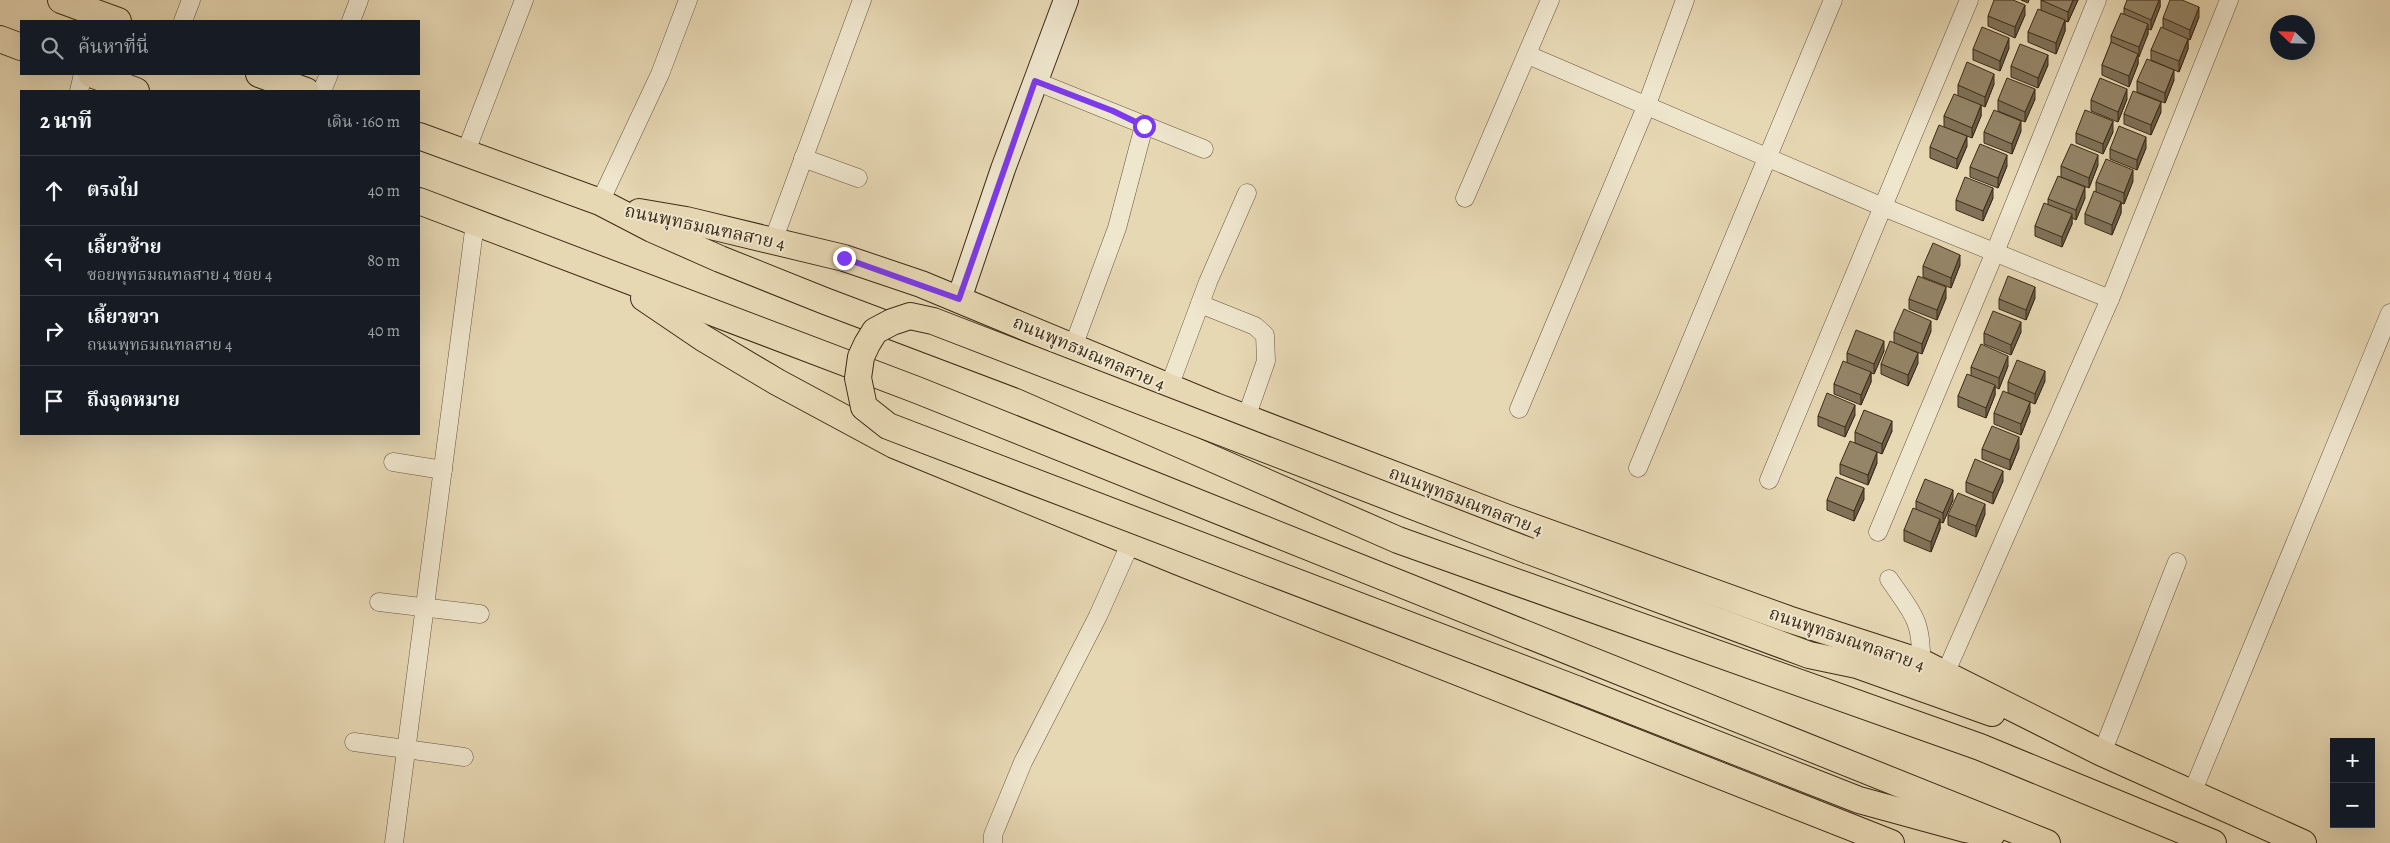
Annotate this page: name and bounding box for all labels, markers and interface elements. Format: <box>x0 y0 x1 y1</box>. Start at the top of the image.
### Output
north arrow <box>2270 15 2315 60</box>
search box <box>20 20 420 75</box>
icon: search <box>38 34 66 62</box>
text: ค้นหาที่นี่ <box>78 34 149 60</box>
text: 2 นาที <box>40 107 92 135</box>
text: เดิน · 160 m <box>326 111 400 133</box>
route start <box>1133 115 1156 138</box>
icon: ahead <box>40 177 68 205</box>
text: ตรงไป <box>87 177 139 203</box>
text: 40 m <box>368 180 400 202</box>
street label: ถนนพุทธมณฑลสาย 4 <box>623 198 787 256</box>
text: เลี้ยวซ้าย <box>87 234 161 260</box>
icon: left <box>40 247 68 275</box>
route end <box>833 247 856 270</box>
text: 80 m <box>367 250 400 272</box>
text: ซอยพุทธมณฑลสาย 4 ซอย 4 <box>87 264 272 286</box>
text: เลี้ยวขวา <box>87 304 159 330</box>
street label: ถนนพุทธมณฑลสาย 4 <box>1009 310 1169 396</box>
icon: right <box>40 317 68 345</box>
text: 40 m <box>368 320 400 342</box>
text: ถนนพุทธมณฑลสาย 4 <box>87 334 232 356</box>
icon: arrive <box>40 387 68 415</box>
text: ถึงจุดหมาย <box>87 387 180 413</box>
street label: ถนนพุทธมณฑลสาย 4 <box>1385 461 1547 541</box>
street label: ถนนพุทธมณฑลสาย 4 <box>1766 601 1928 677</box>
map controls <box>2330 738 2375 828</box>
button: + <box>2330 738 2375 783</box>
button: − <box>2330 783 2375 828</box>

